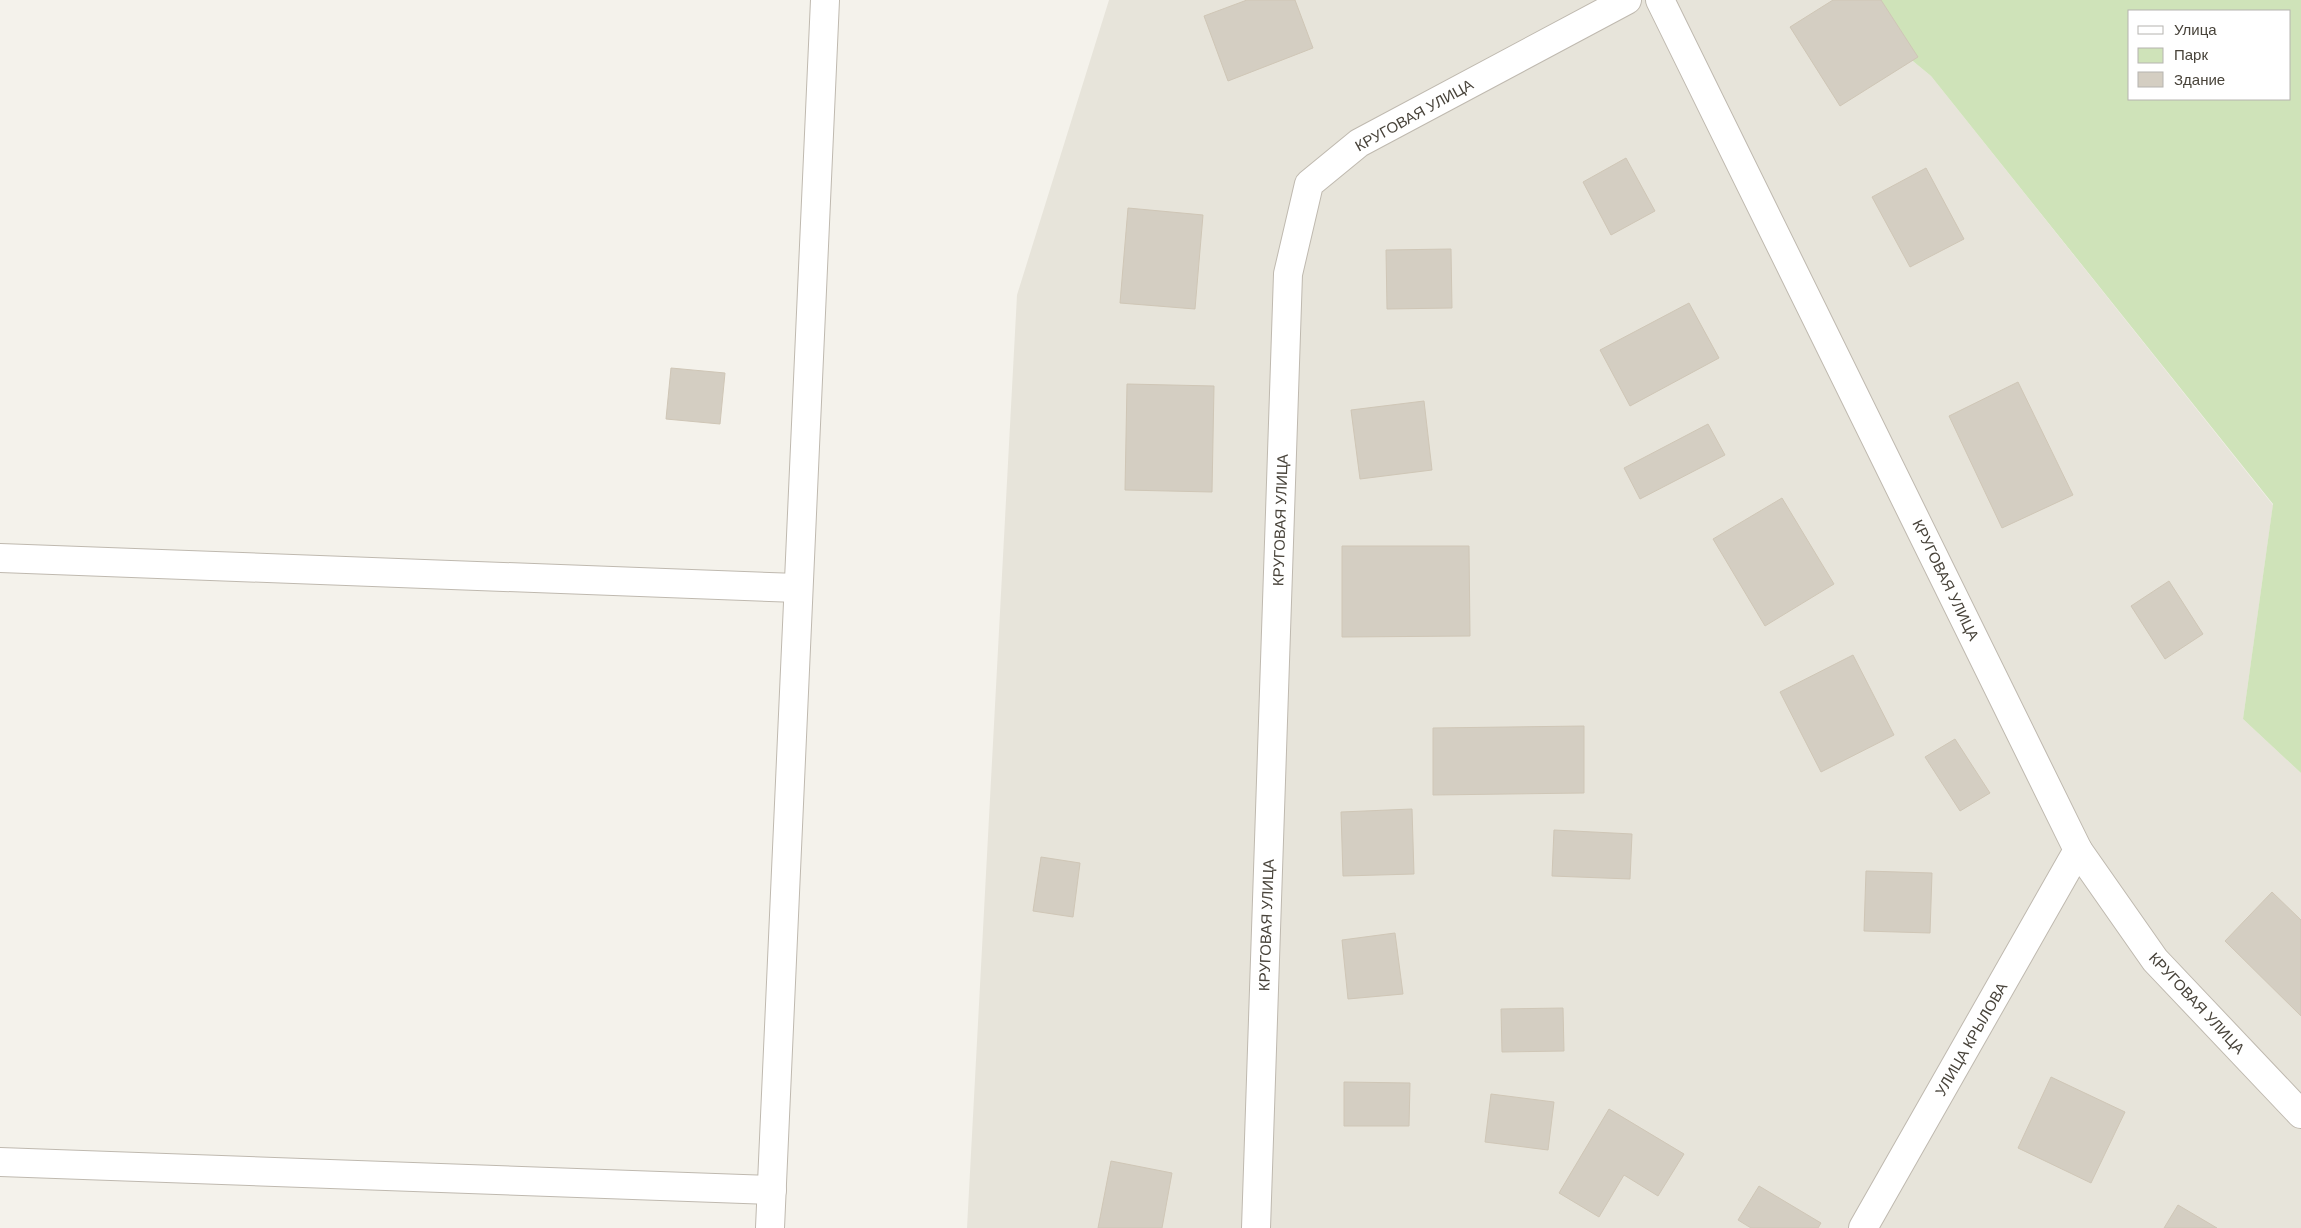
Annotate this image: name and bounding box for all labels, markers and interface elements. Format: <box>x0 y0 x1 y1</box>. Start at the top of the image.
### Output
legend <box>2128 10 2291 100</box>
text: Улица <box>2174 21 2217 38</box>
text: Парк <box>2174 46 2208 63</box>
text: Здание <box>2174 71 2225 88</box>
street label: КРУГОВАЯ УЛИЦА <box>1352 76 1476 154</box>
street label: КРУГОВАЯ УЛИЦА <box>1269 454 1291 586</box>
street label: КРУГОВАЯ УЛИЦА <box>1909 517 1983 643</box>
street label: КРУГОВАЯ УЛИЦА <box>1255 859 1277 991</box>
street label: КРУГОВАЯ УЛИЦА <box>2146 949 2248 1057</box>
street label: УЛИЦА КРЫЛОВА <box>1932 979 2010 1099</box>

